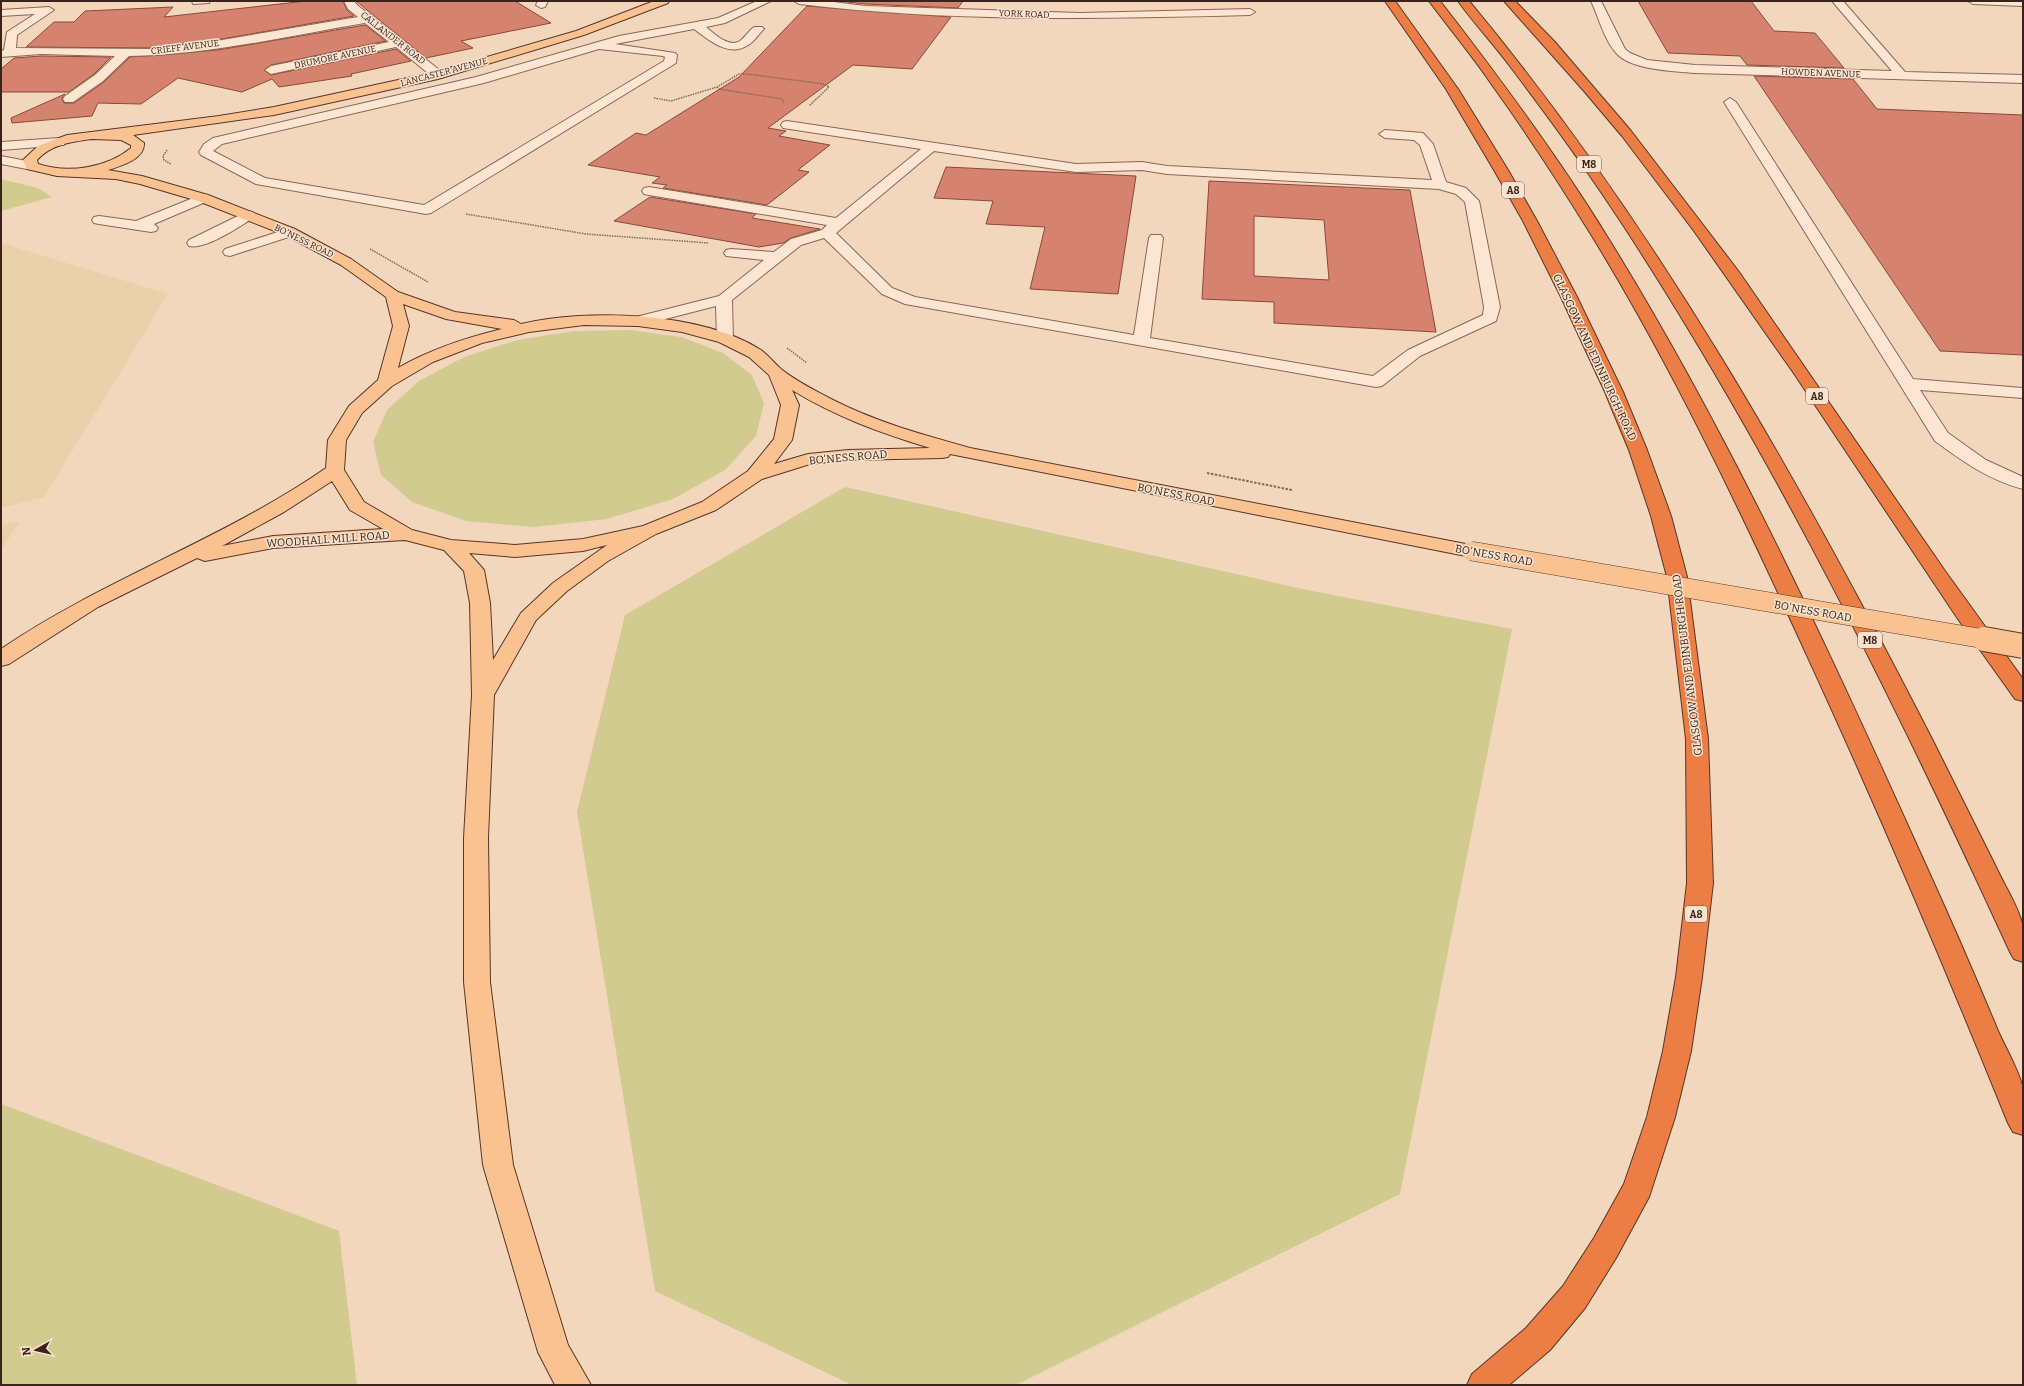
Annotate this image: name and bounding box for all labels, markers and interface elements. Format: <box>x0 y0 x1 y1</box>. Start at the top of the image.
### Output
street label: YORK ROAD <box>998 8 1050 20</box>
street label: CALLANDER ROAD <box>359 10 427 66</box>
street label: CRIEFF AVENUE <box>150 38 220 56</box>
street label: DRUMORE AVENUE <box>293 43 377 71</box>
street label: LANCASTER AVENUE <box>399 56 489 88</box>
street label: HOWDEN AVENUE <box>1781 67 1861 79</box>
road number: M8 <box>1577 156 1601 172</box>
road number: A8 <box>1502 182 1524 198</box>
street label: BO'NESS ROAD <box>273 222 335 260</box>
street label: GLASGOW AND EDINBURGH ROAD <box>1550 272 1639 443</box>
road number: A8 <box>1806 388 1828 404</box>
street label: BO'NESS ROAD <box>808 448 888 467</box>
street label: BO'NESS ROAD <box>1136 481 1216 508</box>
street label: WOODHALL MILL ROAD <box>266 529 390 550</box>
street label: BO'NESS ROAD <box>1454 542 1534 569</box>
street label: GLASGOW AND EDINBURGH ROAD <box>1670 573 1705 756</box>
street label: BO'NESS ROAD <box>1773 598 1853 625</box>
road number: M8 <box>1858 632 1882 648</box>
road number: A8 <box>1685 906 1707 922</box>
north arrow <box>16 1330 56 1370</box>
text: N <box>19 1346 34 1356</box>

